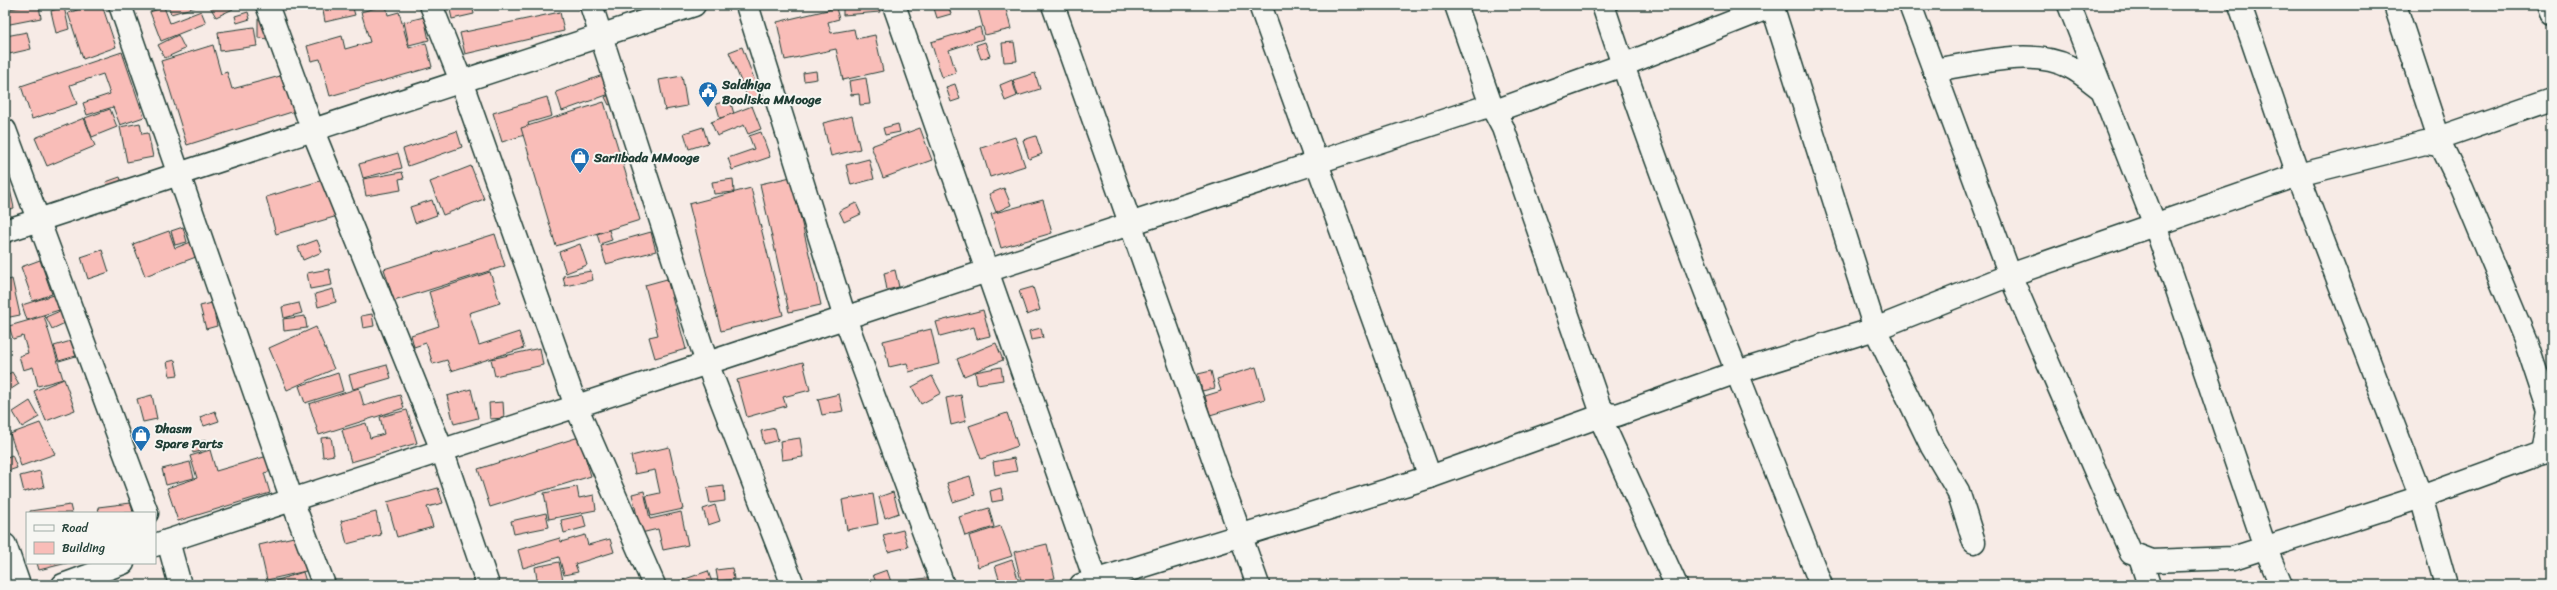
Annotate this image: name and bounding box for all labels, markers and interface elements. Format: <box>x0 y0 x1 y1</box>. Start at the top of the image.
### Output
place label: Saldhiga Booliska MMooge <box>721 73 822 111</box>
public building icon: Saldhiga Booliska MMooge <box>697 80 719 108</box>
shop icon: Sariibada MMooge <box>569 146 591 174</box>
place label: Sariibada MMooge <box>593 146 700 169</box>
place label: Dhasm Spare Parts <box>154 417 224 455</box>
shop icon: Dhasm Spare Parts <box>130 424 152 452</box>
legend <box>26 512 156 564</box>
text: Road <box>62 517 89 539</box>
text: Building <box>62 537 105 559</box>

